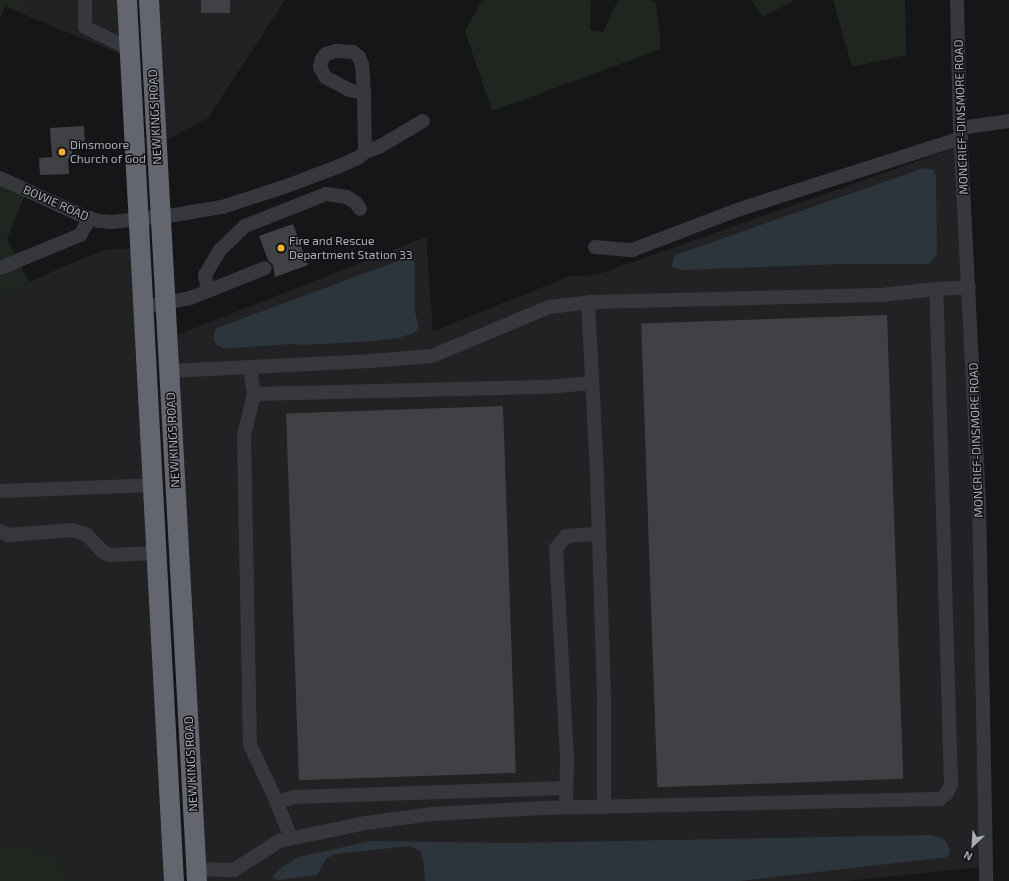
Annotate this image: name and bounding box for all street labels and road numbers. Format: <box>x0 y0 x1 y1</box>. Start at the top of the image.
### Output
street label: MONCRIEF-DINSMORE ROAD <box>951 39 971 195</box>
street label: NEW KINGS ROAD <box>145 69 165 165</box>
street label: BOWIE ROAD <box>21 182 91 224</box>
street label: MONCRIEF-DINSMORE ROAD <box>966 362 986 518</box>
street label: NEW KINGS ROAD <box>163 392 183 488</box>
street label: NEW KINGS ROAD <box>181 716 201 812</box>

